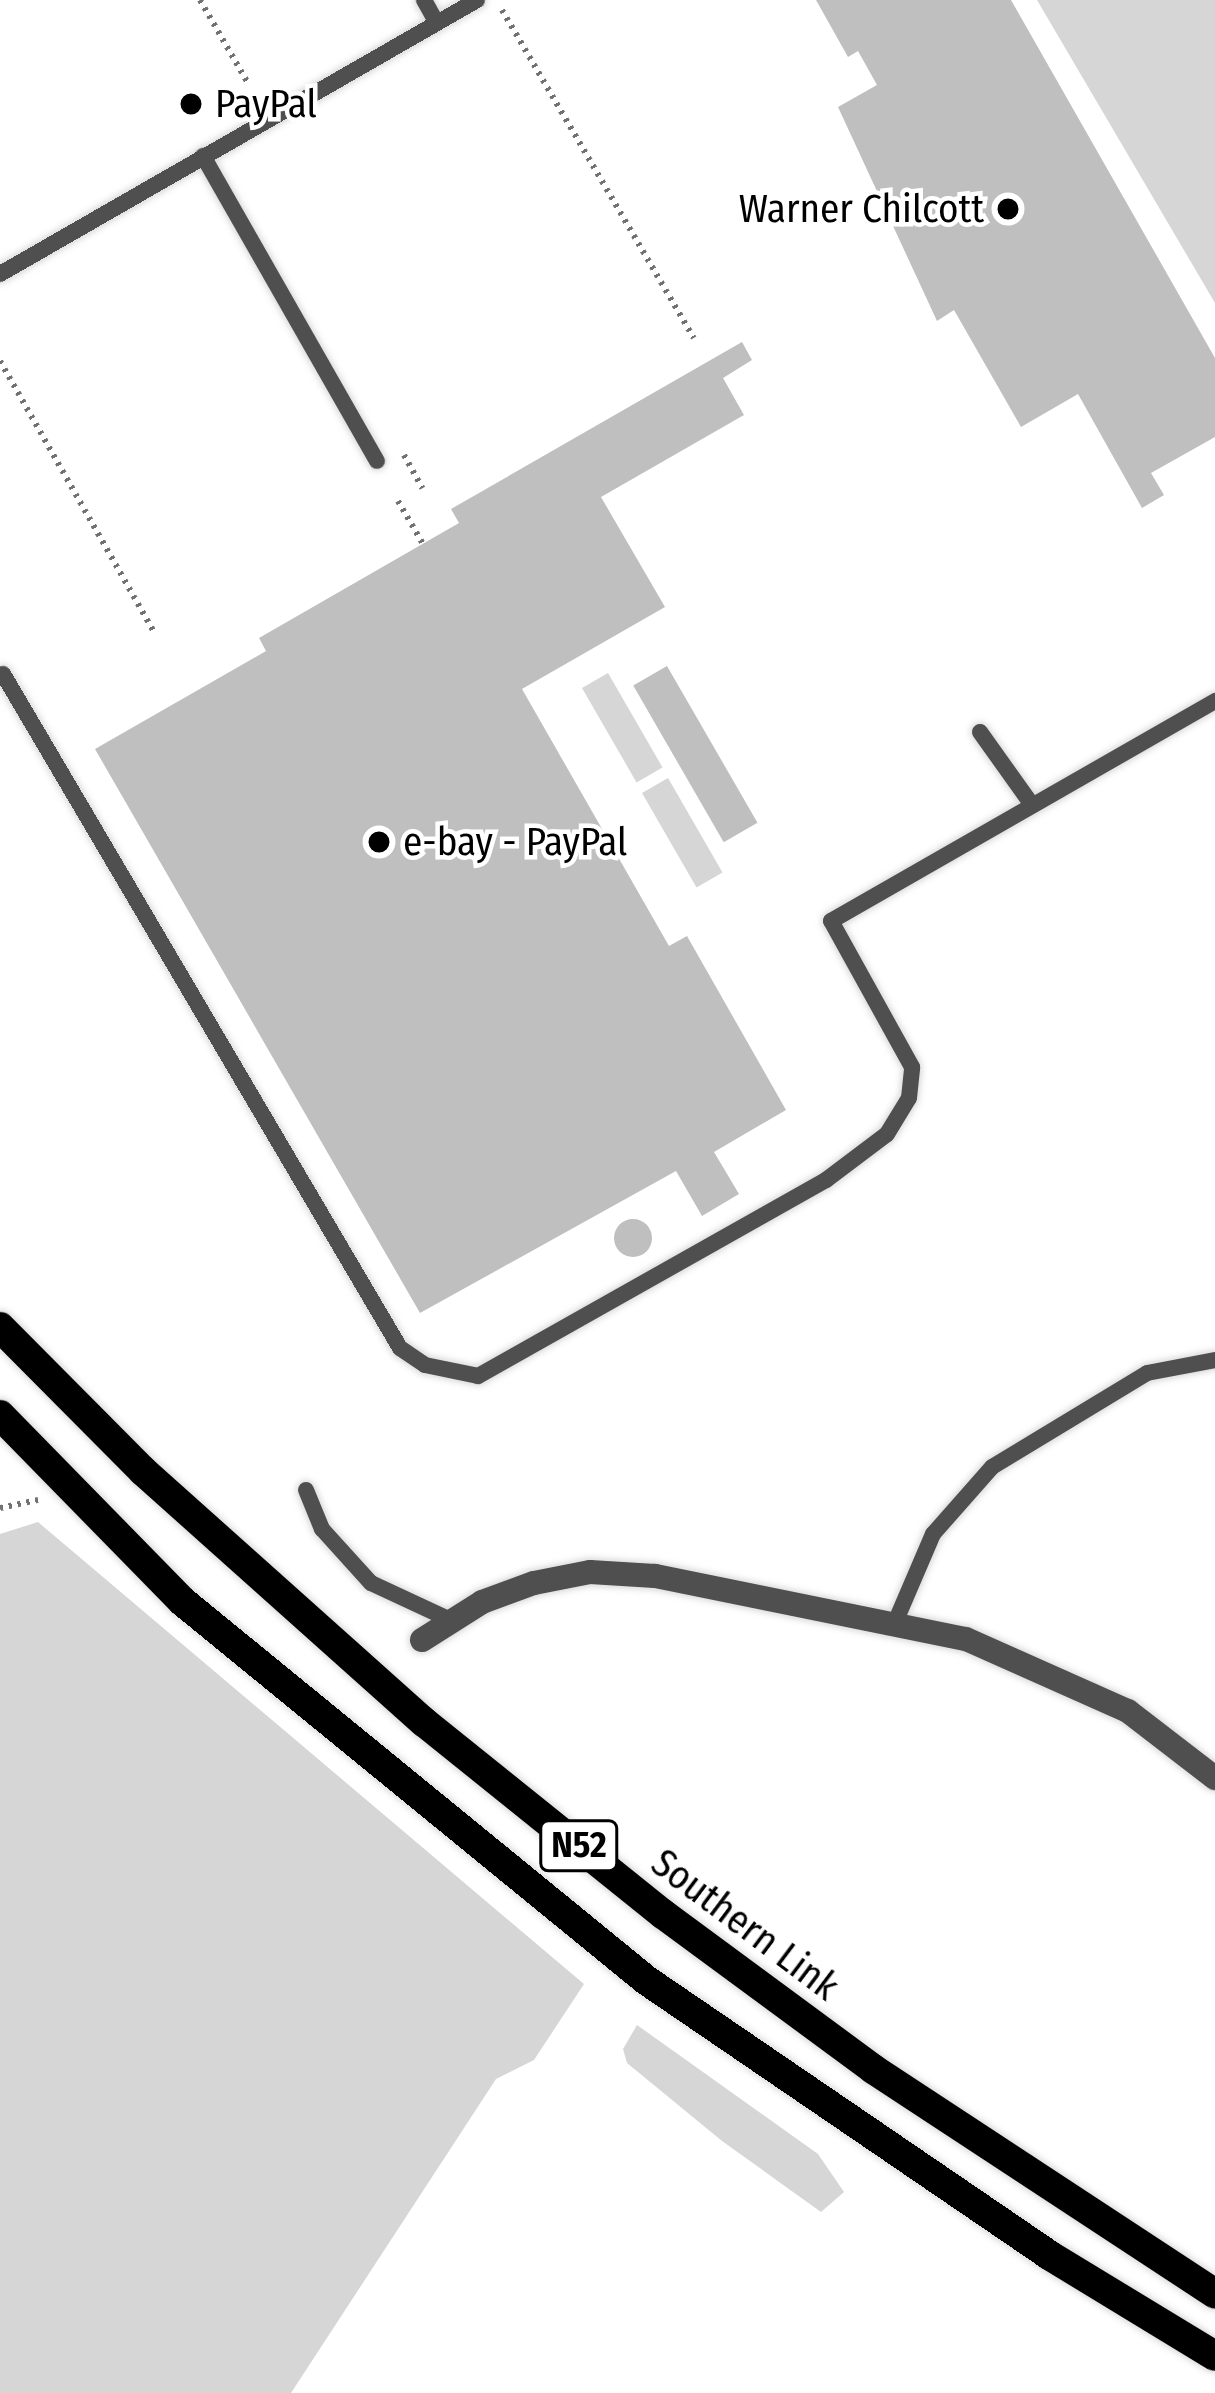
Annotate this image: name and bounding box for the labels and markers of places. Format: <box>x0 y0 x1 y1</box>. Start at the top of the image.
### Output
place label: PayPal <box>215 81 317 127</box>
marker: PayPal <box>178 91 204 117</box>
place label: Warner Chilcott <box>739 186 984 232</box>
marker: Warner Chilcott <box>995 196 1021 222</box>
place label: e-bay - PayPal <box>403 819 627 865</box>
marker: e-bay - PayPal <box>366 829 392 855</box>

